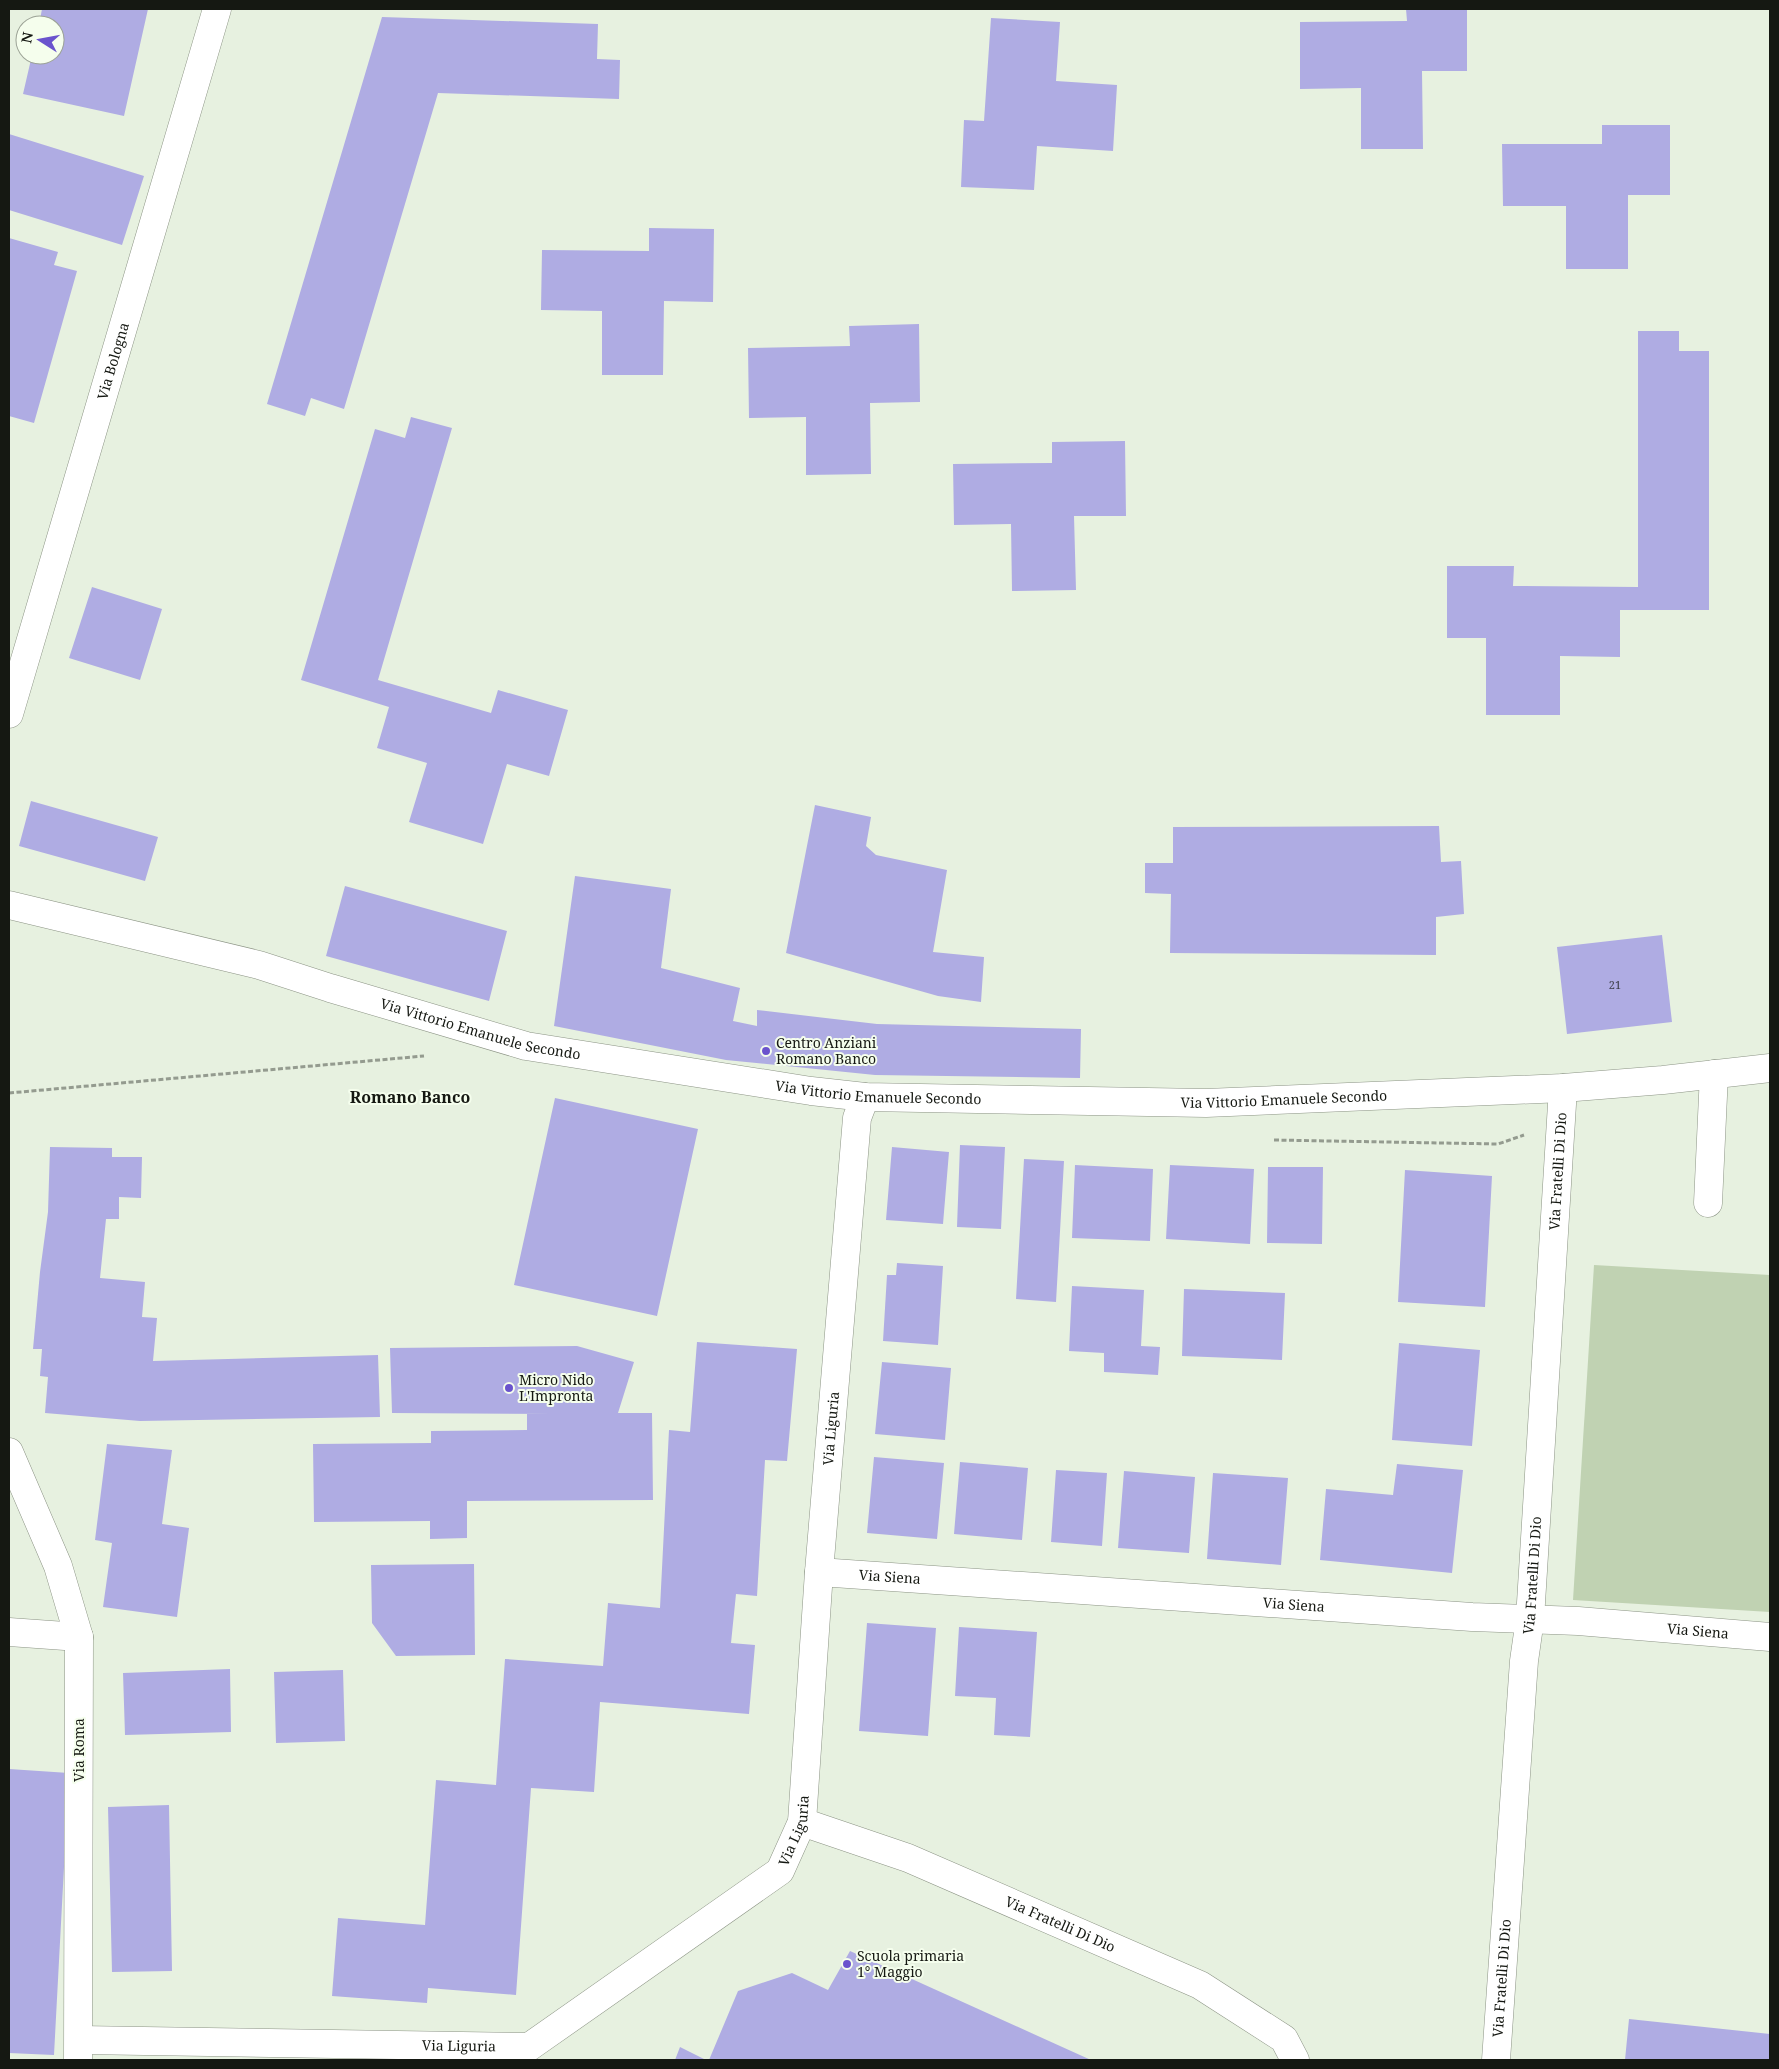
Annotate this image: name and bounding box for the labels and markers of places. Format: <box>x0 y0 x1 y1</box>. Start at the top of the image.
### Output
place label: Centro Anziani Romano Banco <box>776 1033 877 1068</box>
marker: Centro Anziani Romano Banco <box>760 1045 772 1057</box>
place label: Micro Nido L'Impronta <box>519 1370 594 1405</box>
marker: Micro Nido L'Impronta <box>503 1382 515 1394</box>
place label: Scuola primaria 1° Maggio <box>857 1946 964 1981</box>
marker: Scuola primaria 1° Maggio <box>841 1958 853 1970</box>

